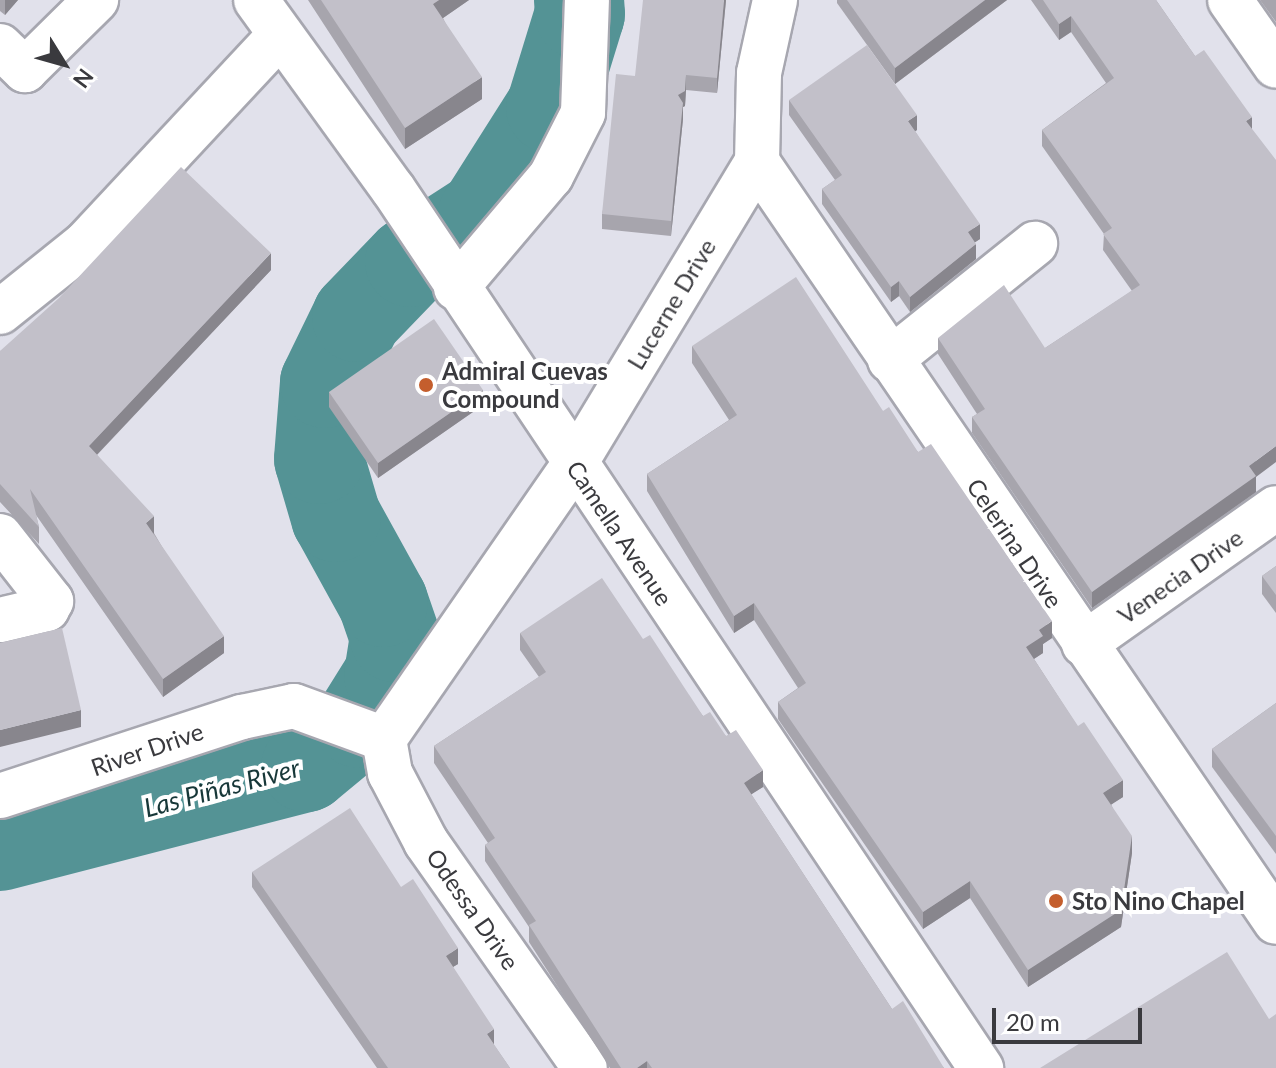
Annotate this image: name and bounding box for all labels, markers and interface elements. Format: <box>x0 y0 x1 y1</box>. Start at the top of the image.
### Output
north arrow <box>24 24 104 104</box>
text: N <box>68 64 99 94</box>
street label: Lucerne Drive <box>621 234 721 374</box>
place label: Admiral Cuevas Compound <box>442 357 608 413</box>
marker: Admiral Cuevas Compound <box>417 376 435 394</box>
street label: Camella Avenue <box>561 455 679 611</box>
street label: Celerina Drive <box>961 473 1069 613</box>
street label: Venecia Drive <box>1112 522 1248 630</box>
street label: River Drive <box>87 716 207 782</box>
water label: Las Piñas River <box>141 752 303 824</box>
street label: Odessa Drive <box>421 843 525 975</box>
place label: Sto Nino Chapel <box>1072 887 1245 915</box>
marker: Sto Nino Chapel <box>1047 892 1065 910</box>
scale bar <box>996 992 1146 1042</box>
text: 20 m <box>1006 1007 1060 1036</box>

